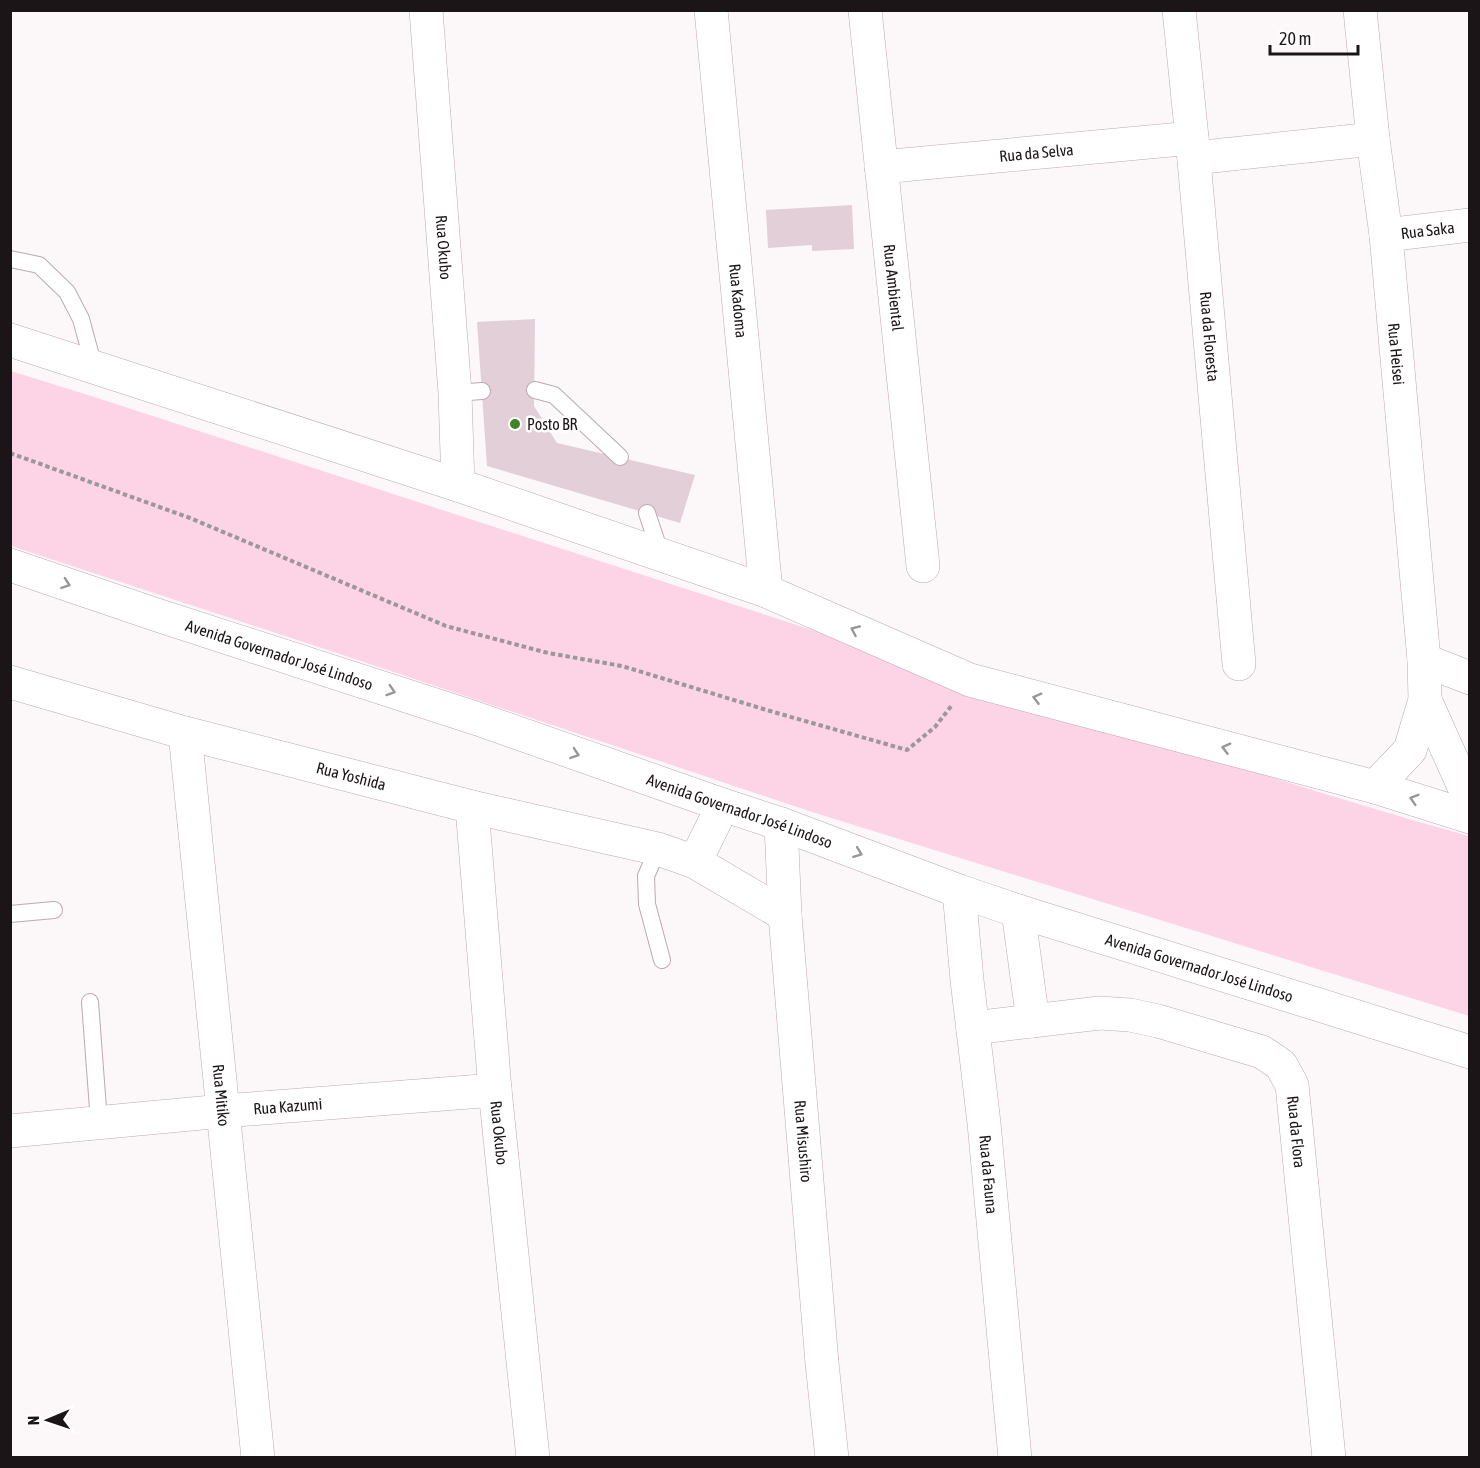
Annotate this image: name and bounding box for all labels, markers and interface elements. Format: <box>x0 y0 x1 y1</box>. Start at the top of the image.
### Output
scale bar <box>1270 18 1358 56</box>
text: 20 m <box>1279 28 1311 49</box>
street label: Rua da Selva <box>998 140 1074 165</box>
street label: Rua Okubo <box>433 214 455 280</box>
street label: Rua Saka <box>1400 218 1456 242</box>
street label: Rua Ambiental <box>880 243 908 333</box>
street label: Rua Kadoma <box>726 263 751 339</box>
street label: Rua da Floresta <box>1197 291 1223 382</box>
street label: Rua Heisei <box>1385 322 1408 386</box>
place label: Posto BR <box>527 415 578 433</box>
marker: Posto BR <box>508 417 522 431</box>
one-way arrow <box>60 577 71 589</box>
street label: Avenida Governador José Lindoso <box>184 616 375 693</box>
one-way arrow <box>850 625 861 637</box>
one-way arrow <box>385 683 396 696</box>
one-way arrow <box>1032 693 1043 705</box>
one-way arrow <box>1221 742 1231 755</box>
one-way arrow <box>570 746 580 759</box>
street label: Rua Yoshida <box>315 758 388 793</box>
street label: Avenida Governador José Lindoso <box>644 770 835 852</box>
one-way arrow <box>1409 794 1420 806</box>
one-way arrow <box>853 846 863 859</box>
street label: Avenida Governador José Lindoso <box>1103 930 1296 1005</box>
street label: Rua Mitiko <box>209 1063 234 1127</box>
street label: Rua Kazumi <box>253 1094 323 1118</box>
street label: Rua da Flora <box>1284 1095 1309 1169</box>
street label: Rua Misushiro <box>791 1099 816 1183</box>
street label: Rua Okubo <box>487 1100 512 1166</box>
street label: Rua da Fauna <box>976 1134 1001 1215</box>
north arrow <box>18 1390 78 1450</box>
text: N <box>24 1415 42 1426</box>

